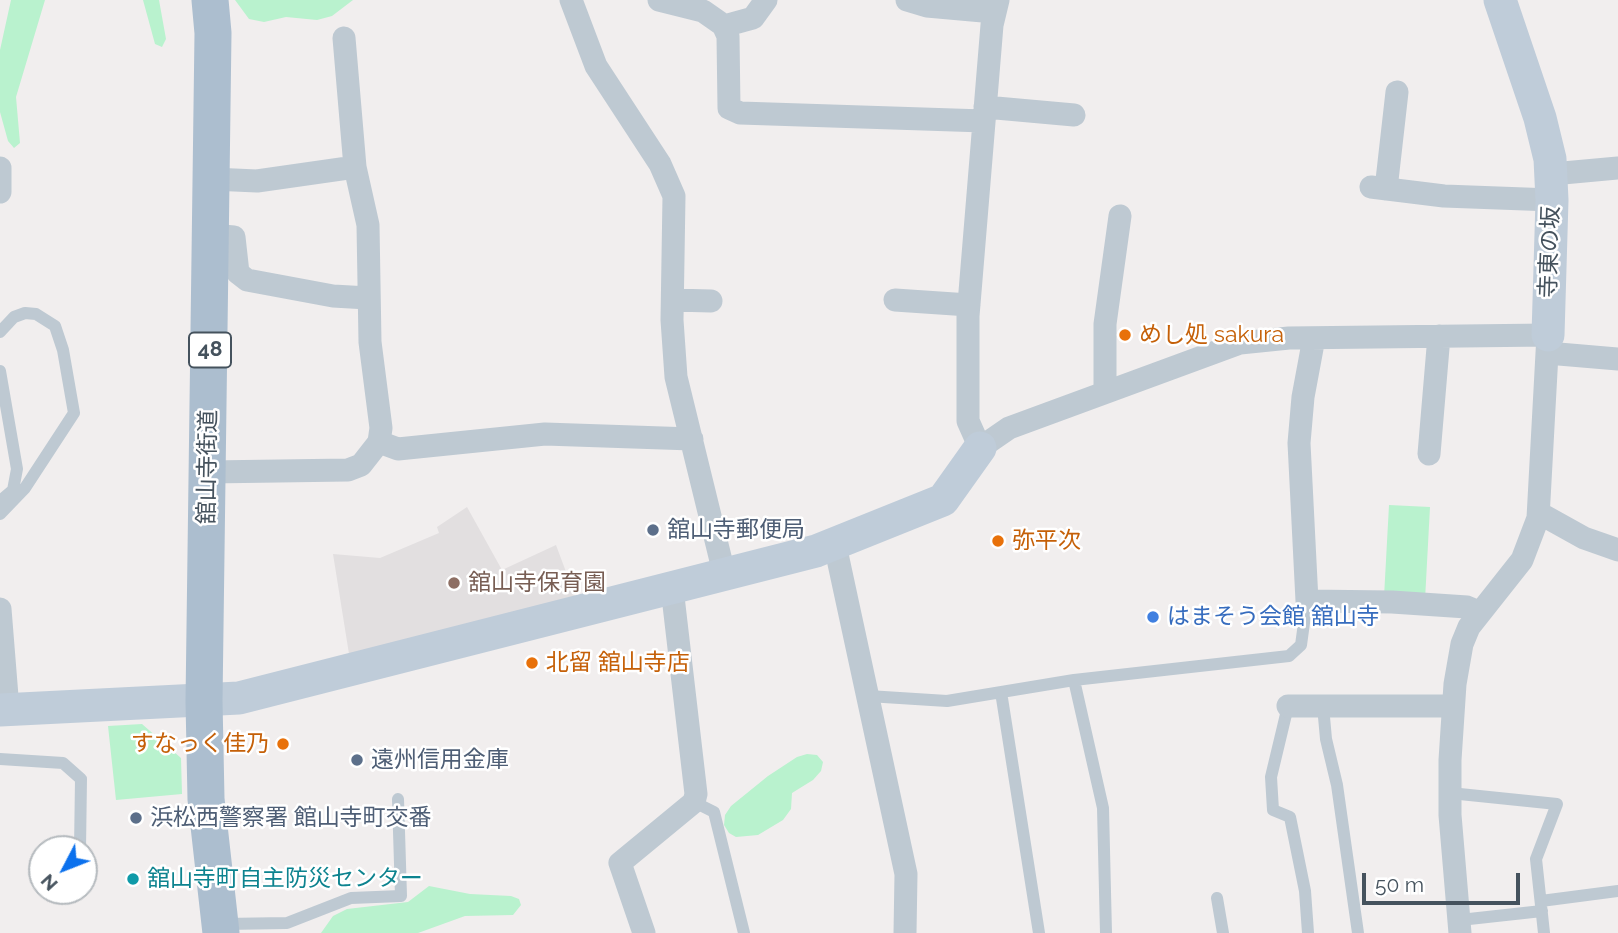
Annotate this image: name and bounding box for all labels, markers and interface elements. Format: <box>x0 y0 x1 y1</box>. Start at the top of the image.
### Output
street label: 寺東の坂 <box>1535 206 1565 298</box>
place label: めし処 sakura <box>1139 321 1284 349</box>
marker: めし処 sakura <box>1117 327 1133 343</box>
road number: 48 <box>189 332 231 368</box>
street label: 舘山寺街道 <box>193 409 223 525</box>
place label: 舘山寺郵便局 <box>667 516 805 544</box>
marker: 舘山寺郵便局 <box>645 522 661 538</box>
place label: 弥平次 <box>1012 527 1081 555</box>
marker: 弥平次 <box>990 533 1006 549</box>
place label: 舘山寺保育園 <box>468 569 606 597</box>
marker: 舘山寺保育園 <box>446 575 462 591</box>
place label: はまそう会館 舘山寺 <box>1167 603 1380 631</box>
marker: はまそう会館 舘山寺 <box>1145 609 1161 625</box>
place label: 北留 舘山寺店 <box>546 649 690 677</box>
marker: 北留 舘山寺店 <box>524 655 540 671</box>
place label: すなっく佳乃 <box>131 730 269 758</box>
marker: すなっく佳乃 <box>275 736 291 752</box>
place label: 遠州信用金庫 <box>371 746 509 774</box>
marker: 遠州信用金庫 <box>349 752 365 768</box>
place label: 浜松西警察署 館山寺町交番 <box>150 804 432 832</box>
marker: 浜松西警察署 館山寺町交番 <box>128 810 144 826</box>
north arrow <box>28 835 98 905</box>
scale bar <box>1366 860 1524 904</box>
place label: 舘山寺町自主防災センター <box>147 865 423 893</box>
text: N <box>36 870 62 895</box>
marker: 舘山寺町自主防災センター <box>125 871 141 887</box>
text: 50 m <box>1375 872 1424 897</box>

